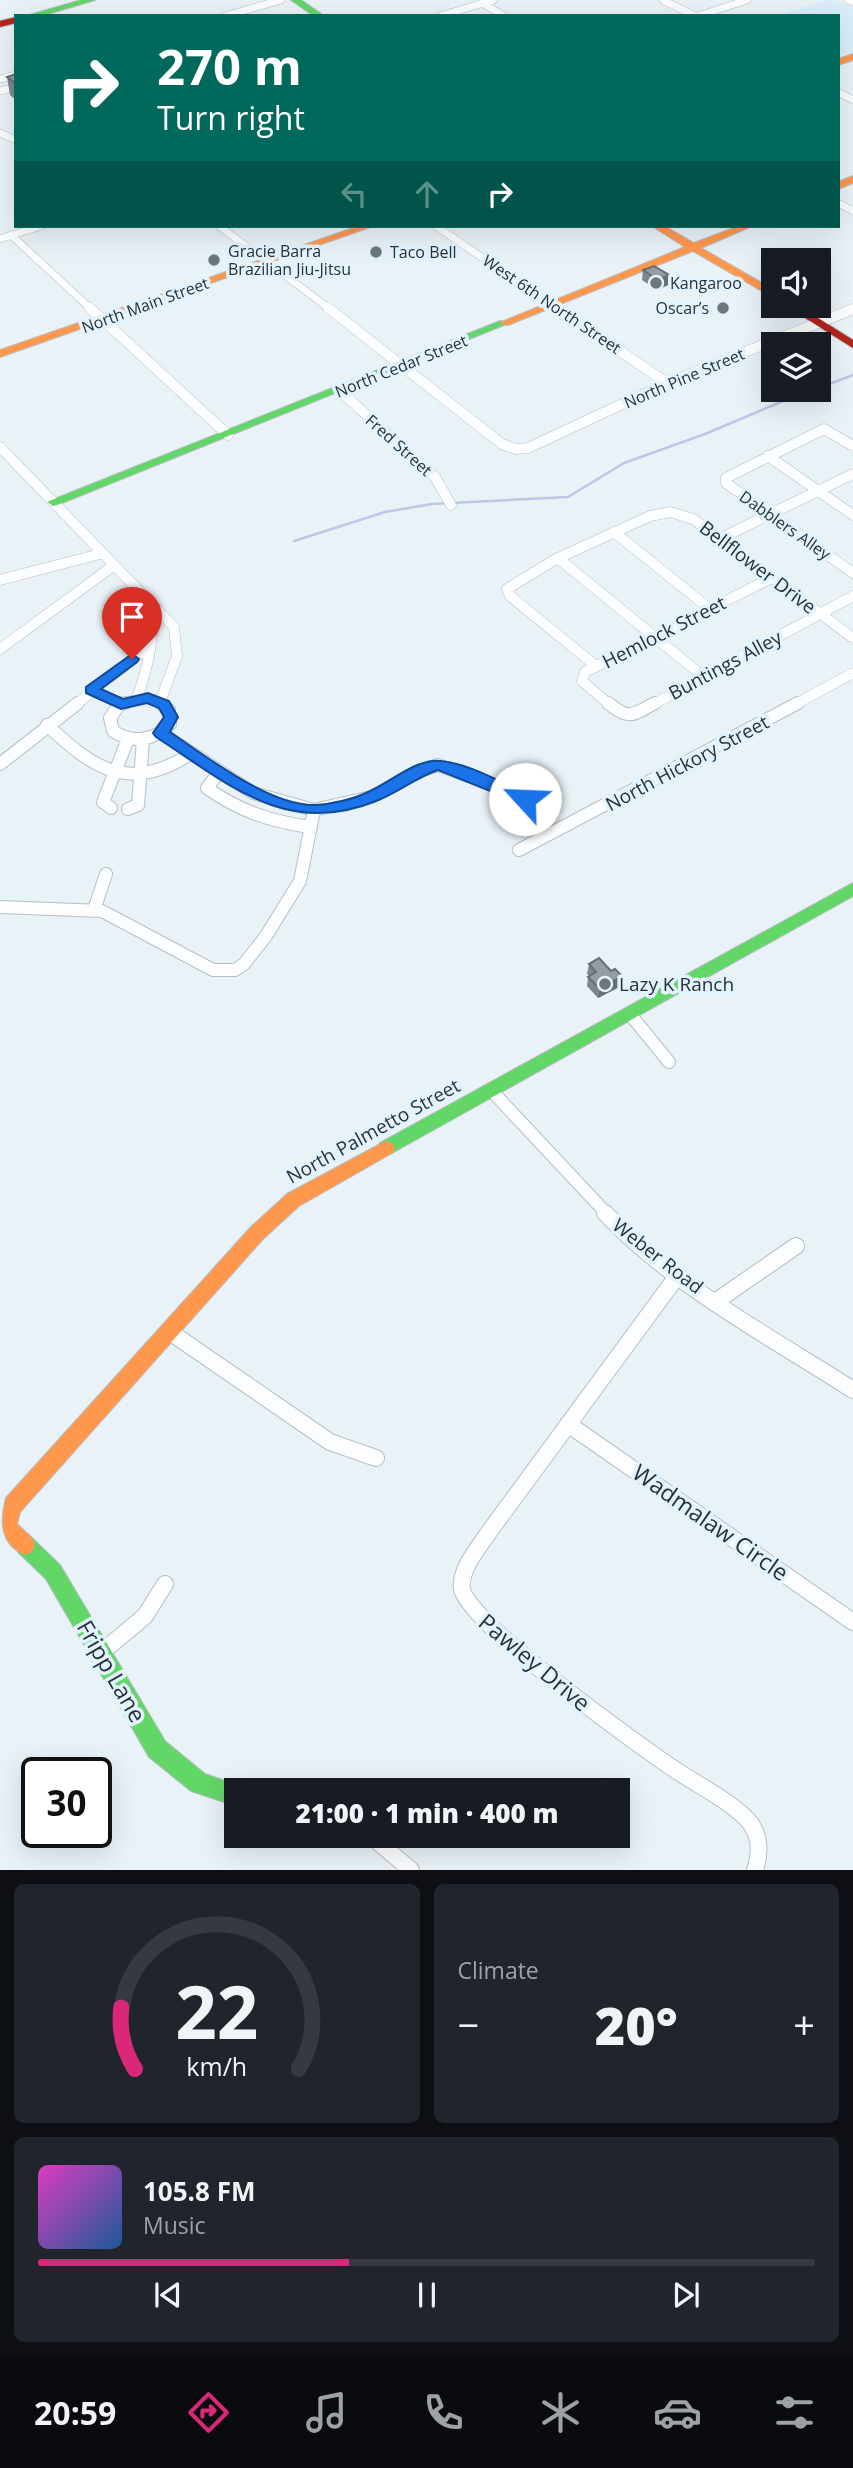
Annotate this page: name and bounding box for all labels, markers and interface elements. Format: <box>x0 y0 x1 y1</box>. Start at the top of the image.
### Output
text: 270 m <box>157 33 302 99</box>
icon: right <box>42 42 133 133</box>
text: Turn right <box>157 96 305 139</box>
icon: left <box>335 175 373 213</box>
icon: ahead <box>408 175 446 213</box>
icon: right <box>481 175 519 213</box>
place label: Gracie Barra Brazilian Jiu-Jitsu <box>228 240 351 280</box>
place label: Taco Bell <box>390 241 457 263</box>
marker: Taco Bell <box>368 244 384 260</box>
map controls <box>761 248 831 402</box>
button: sound <box>761 248 831 318</box>
street label: West 6th North Street <box>478 249 626 359</box>
marker: Gracie Barra Brazilian Jiu-Jitsu <box>206 252 222 268</box>
street label: North Main Street <box>78 272 212 338</box>
place label: Kangaroo <box>670 272 742 294</box>
marker: Kangaroo <box>648 275 664 291</box>
place label: Oscar’s <box>656 297 709 319</box>
marker: Oscar’s <box>715 300 731 316</box>
street label: North Cedar Street <box>332 329 471 403</box>
button: layers <box>761 332 831 402</box>
street label: North Pine Street <box>620 343 748 413</box>
street label: Fred Street <box>361 409 437 481</box>
street label: Dabblers Alley <box>735 485 836 565</box>
street label: Bellflower Drive <box>694 515 822 619</box>
pin <box>102 587 162 659</box>
street label: Hemlock Street <box>598 590 730 674</box>
icon: arrive <box>113 598 151 636</box>
street label: Buntings Alley <box>664 624 787 706</box>
street label: North Hickory Street <box>601 709 773 817</box>
position arrow <box>488 762 562 836</box>
place label: Lazy K Ranch <box>619 971 734 997</box>
marker: Lazy K Ranch <box>597 976 613 992</box>
street label: North Palmetto Street <box>281 1072 465 1190</box>
street label: Weber Road <box>607 1212 709 1300</box>
street label: Wadmalaw Circle <box>626 1456 796 1588</box>
street label: Pawley Drive <box>472 1606 598 1718</box>
street label: Fripp Lane <box>70 1614 154 1728</box>
speed limit sign: 30 <box>21 1757 112 1848</box>
text: 21:00 · 1 min · 400 m <box>296 1795 558 1831</box>
text: Climate <box>458 1954 539 1986</box>
text: 22 <box>175 1962 258 2061</box>
text: 20° <box>595 1989 678 2060</box>
text: − <box>458 1998 479 2050</box>
text: + <box>793 1998 815 2050</box>
text: km/h <box>186 2049 247 2083</box>
text: 105.8 FM <box>143 2173 255 2209</box>
text: Music <box>143 2209 206 2241</box>
icon: previous <box>149 2276 187 2314</box>
icon: pause <box>408 2276 446 2314</box>
icon: next <box>667 2276 705 2314</box>
icon: directions <box>184 2388 233 2437</box>
icon: music <box>302 2388 351 2437</box>
icon: phone <box>419 2388 468 2437</box>
icon: climate <box>536 2388 585 2437</box>
icon: car <box>653 2388 702 2437</box>
icon: filters <box>770 2388 819 2437</box>
text: 20:59 <box>34 2391 116 2434</box>

